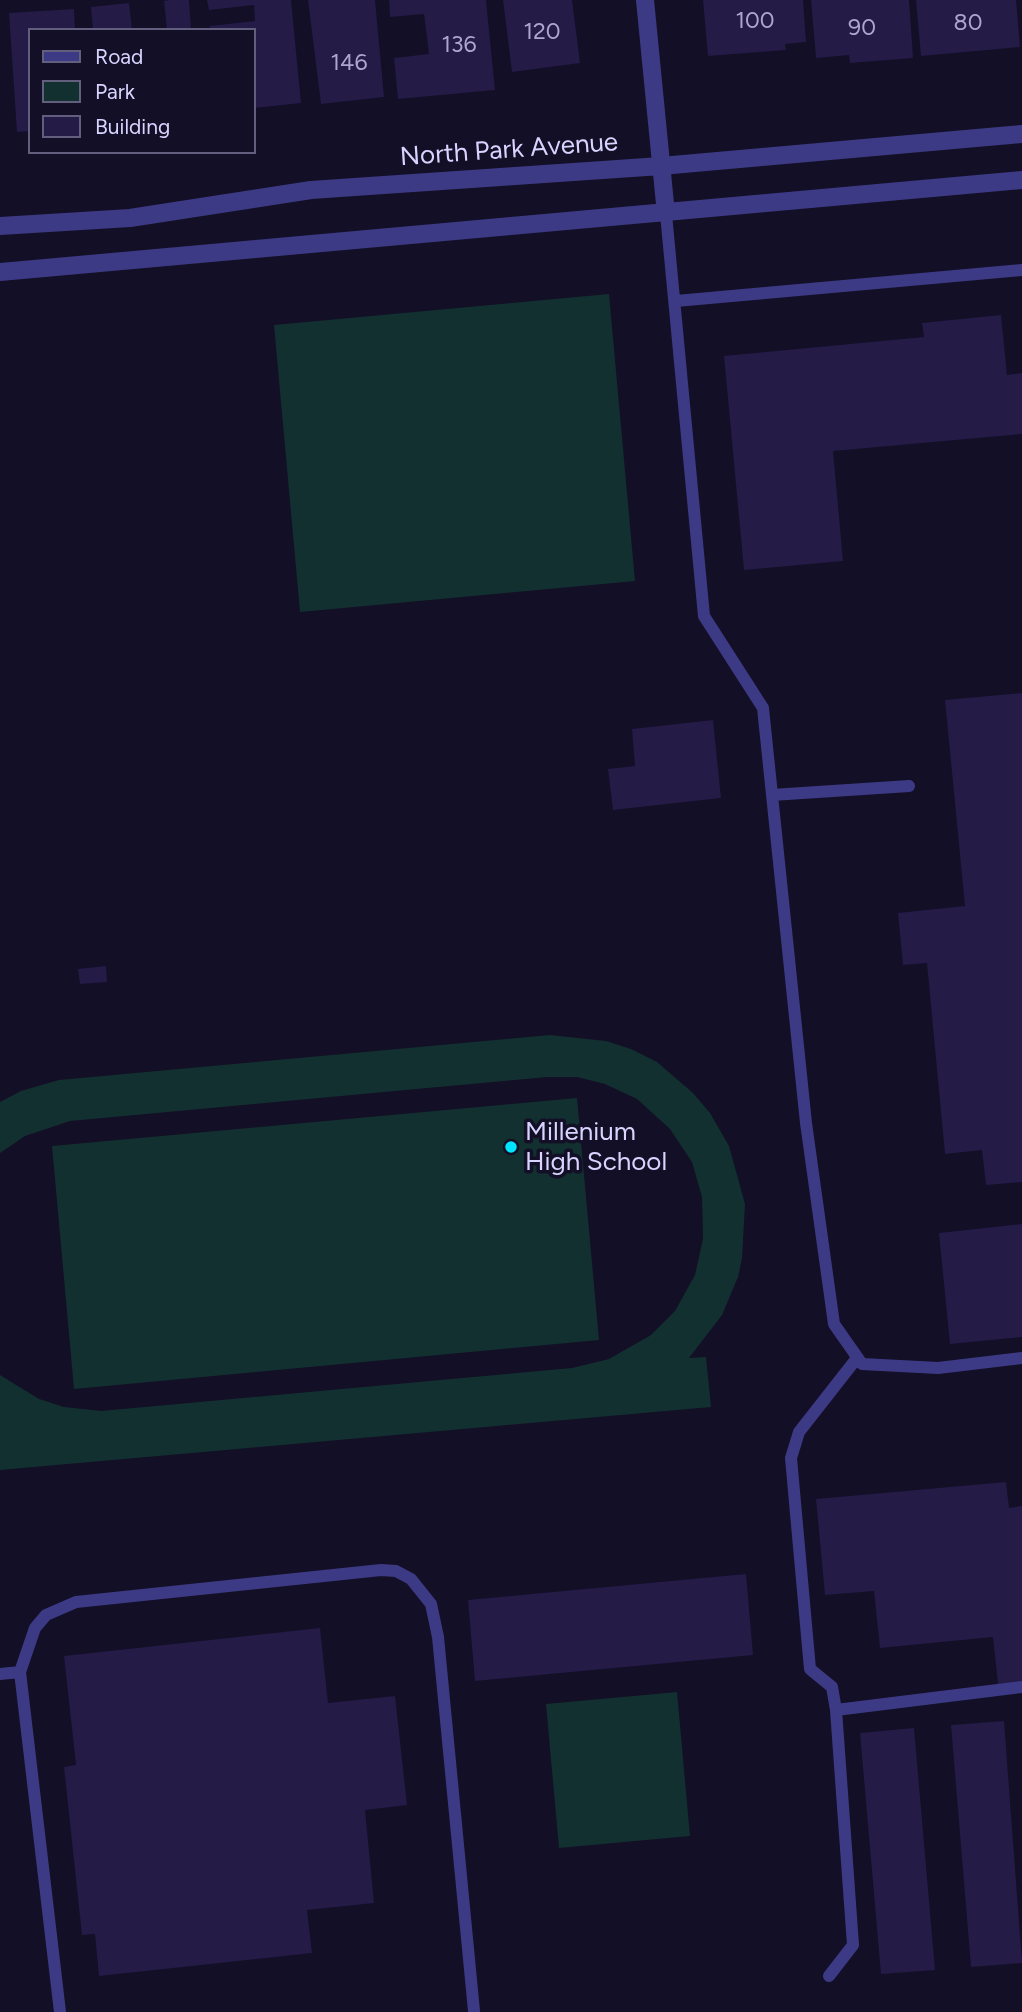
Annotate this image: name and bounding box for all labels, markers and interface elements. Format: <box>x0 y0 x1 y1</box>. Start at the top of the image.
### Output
house number: 100 <box>736 7 774 35</box>
house number: 80 <box>954 9 982 37</box>
house number: 90 <box>848 14 876 42</box>
house number: 120 <box>523 18 561 46</box>
legend <box>28 28 256 154</box>
house number: 136 <box>441 31 477 59</box>
text: Road <box>95 44 143 69</box>
house number: 146 <box>331 49 367 77</box>
text: Park <box>95 79 135 104</box>
text: Building <box>95 114 170 139</box>
street label: North Park Avenue <box>399 127 619 173</box>
place label: Millenium High School <box>525 1116 667 1178</box>
marker: Millenium High School <box>503 1139 519 1155</box>

